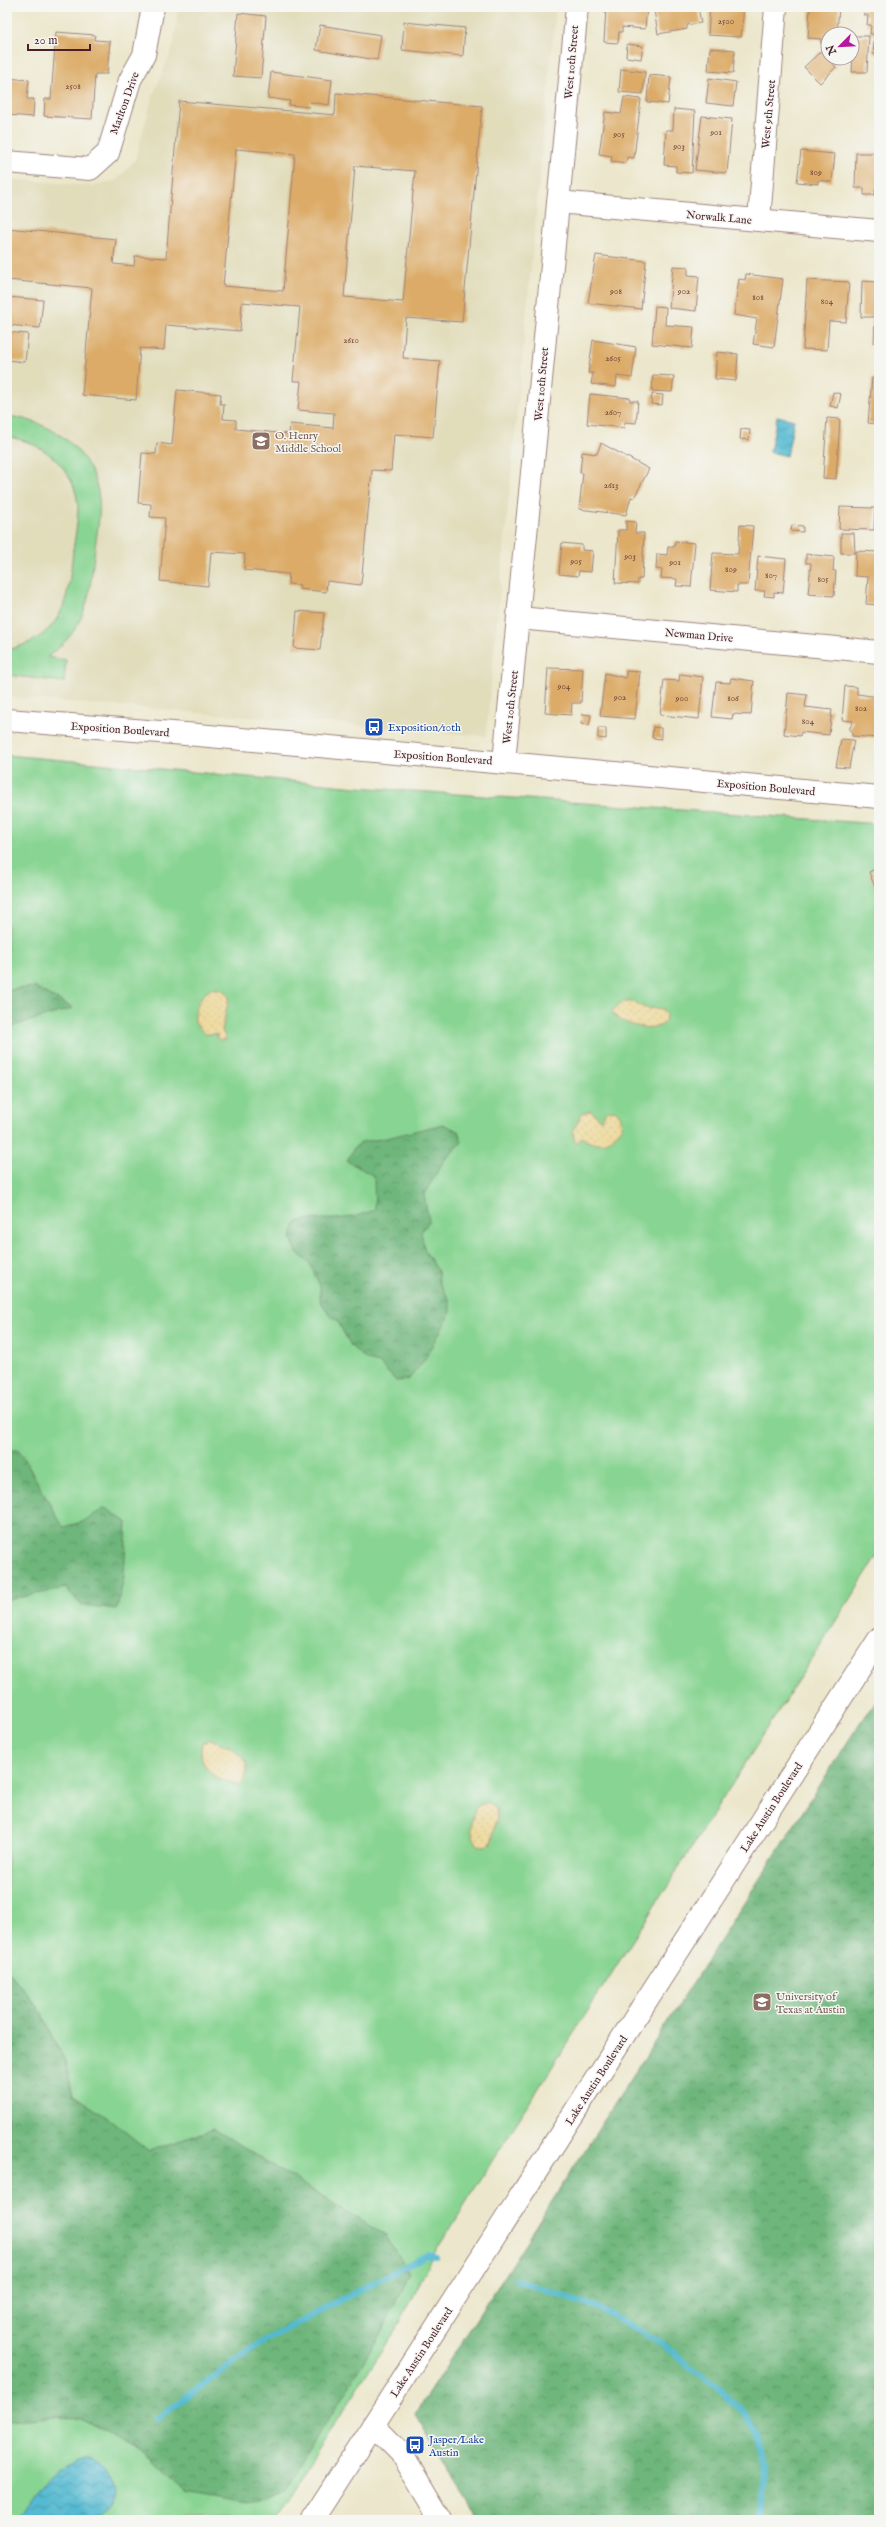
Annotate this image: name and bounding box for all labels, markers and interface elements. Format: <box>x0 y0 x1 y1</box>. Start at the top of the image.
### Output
house number: 2500 <box>718 16 734 27</box>
street label: West 10th Street <box>562 24 582 99</box>
scale bar <box>28 26 90 52</box>
north arrow <box>820 26 860 66</box>
text: 20 m <box>34 33 57 48</box>
text: N <box>823 42 841 58</box>
street label: Marlton Drive <box>107 70 143 137</box>
street label: West 9th Street <box>759 79 779 149</box>
house number: 2508 <box>65 81 81 92</box>
house number: 901 <box>709 127 722 138</box>
house number: 905 <box>612 129 626 140</box>
house number: 903 <box>672 141 685 152</box>
house number: 809 <box>810 167 822 178</box>
street label: Norwalk Lane <box>685 208 752 228</box>
house number: 908 <box>609 286 622 297</box>
house number: 902 <box>677 286 690 297</box>
house number: 808 <box>752 292 764 303</box>
house number: 804 <box>821 296 834 307</box>
house number: 2610 <box>343 335 359 346</box>
street label: West 10th Street <box>532 346 552 421</box>
house number: 2605 <box>605 353 622 364</box>
house number: 2607 <box>605 407 621 418</box>
place label: O. Henry Middle School <box>275 429 341 456</box>
school or university icon: O. Henry Middle School <box>250 430 272 452</box>
house number: 2613 <box>604 480 618 491</box>
house number: 903 <box>623 551 636 562</box>
house number: 905 <box>569 556 583 567</box>
house number: 901 <box>668 557 681 568</box>
house number: 809 <box>725 564 737 575</box>
house number: 807 <box>765 570 777 581</box>
house number: 805 <box>817 574 829 585</box>
street label: Newman Drive <box>664 626 734 646</box>
street label: West 10th Street <box>500 669 522 745</box>
house number: 904 <box>557 681 571 692</box>
house number: 902 <box>613 692 626 703</box>
house number: 900 <box>675 693 688 704</box>
house number: 806 <box>727 693 739 704</box>
house number: 802 <box>855 703 867 714</box>
bus stop icon: Exposition/10th <box>363 716 385 738</box>
house number: 804 <box>802 716 815 727</box>
street label: Exposition Boulevard <box>70 720 170 740</box>
place label: Exposition/10th <box>388 721 461 735</box>
street label: Exposition Boulevard <box>393 748 493 768</box>
street label: Exposition Boulevard <box>716 777 816 799</box>
street label: Lake Austin Boulevard <box>738 1760 806 1855</box>
place label: University of Texas at Austin <box>776 1990 845 2017</box>
school or university icon: University of Texas at Austin <box>751 1991 773 2013</box>
street label: Lake Austin Boulevard <box>563 2033 631 2128</box>
street label: Lake Austin Boulevard <box>388 2305 456 2400</box>
place label: Jasper/Lake Austin <box>427 2433 484 2460</box>
bus stop icon: Jasper/Lake Austin <box>404 2434 426 2456</box>

